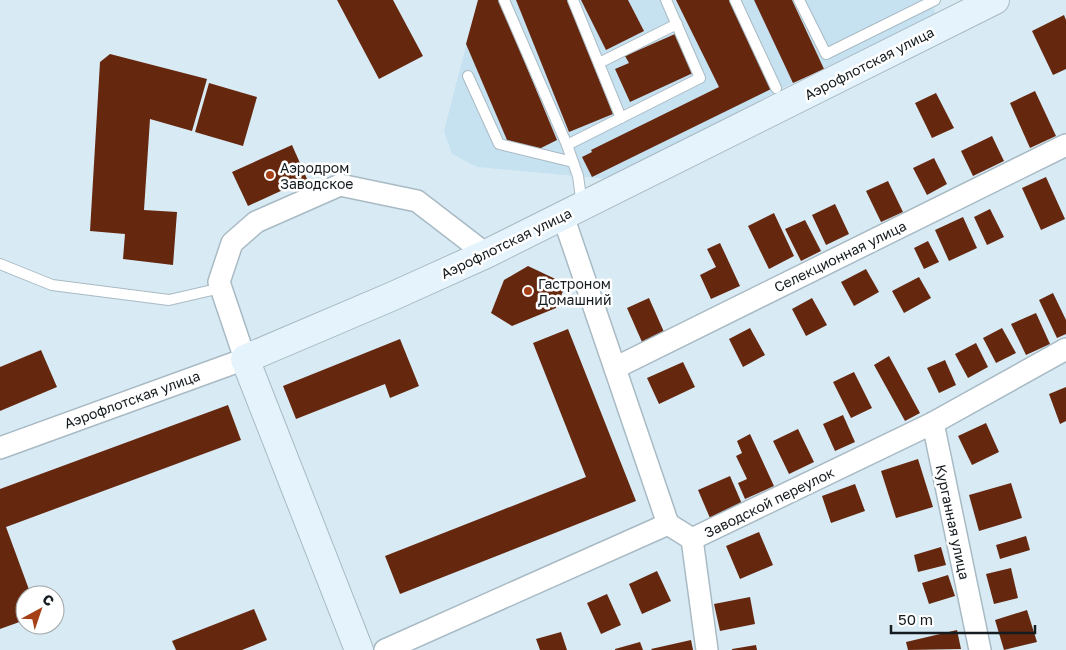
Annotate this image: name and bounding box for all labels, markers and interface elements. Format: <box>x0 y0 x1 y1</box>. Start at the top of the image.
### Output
street label: Аэрофлотская улица <box>801 23 937 103</box>
place label: Аэродром Заводское <box>280 159 353 192</box>
marker: Аэродром Заводское <box>264 169 276 181</box>
street label: Аэрофлотская улица <box>438 204 574 282</box>
street label: Селекционная улица <box>771 217 909 295</box>
place label: Гастроном Домашний <box>538 275 611 308</box>
marker: Гастроном Домашний <box>522 285 534 297</box>
street label: Аэрофлотская улица <box>62 367 202 431</box>
street label: Заводской переулок <box>701 463 837 541</box>
street label: Курганная улица <box>932 463 974 581</box>
north arrow <box>15 585 65 635</box>
text: С <box>39 590 58 609</box>
scale bar <box>891 602 1035 634</box>
text: 50 m <box>898 610 933 628</box>

